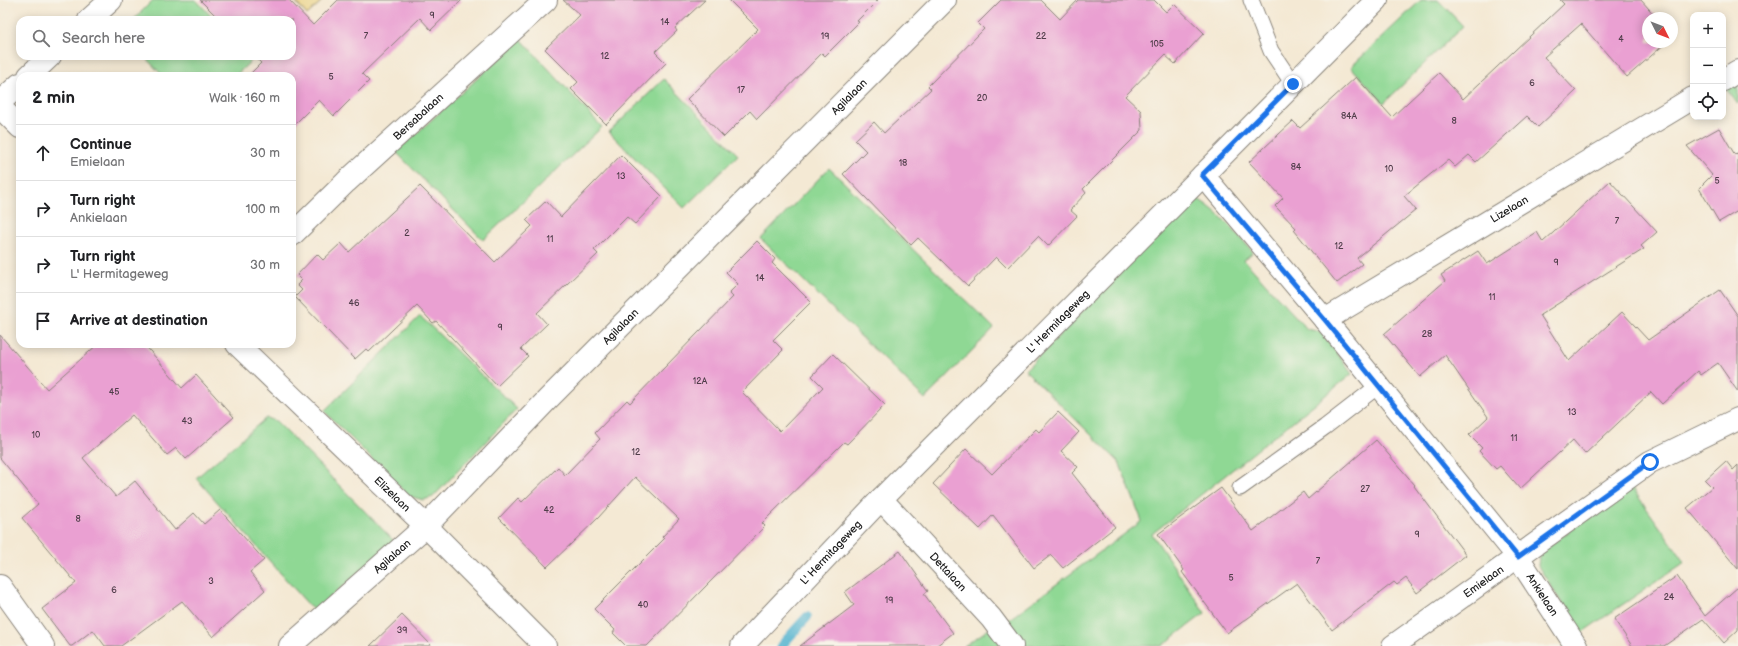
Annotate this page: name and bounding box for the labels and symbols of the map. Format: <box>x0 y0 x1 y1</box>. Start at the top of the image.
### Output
house number: 9 <box>429 10 435 21</box>
north arrow <box>1642 12 1678 48</box>
house number: 14 <box>661 17 670 28</box>
house number: 7 <box>364 31 369 42</box>
house number: 19 <box>821 31 829 42</box>
house number: 22 <box>1036 31 1047 42</box>
house number: 4 <box>1618 34 1624 45</box>
house number: 105 <box>1150 39 1164 50</box>
house number: 12 <box>601 51 610 62</box>
house number: 5 <box>328 72 334 83</box>
route end <box>1284 75 1302 93</box>
street label: Agilalaan <box>828 76 869 117</box>
house number: 6 <box>1529 78 1535 89</box>
house number: 17 <box>737 85 746 96</box>
street label: Bersabalaan <box>390 90 446 143</box>
house number: 20 <box>977 93 987 104</box>
house number: 84A <box>1341 111 1358 122</box>
house number: 8 <box>1451 116 1457 127</box>
house number: 18 <box>899 158 907 169</box>
house number: 84 <box>1291 162 1302 173</box>
house number: 10 <box>1385 164 1393 175</box>
house number: 13 <box>616 171 626 182</box>
house number: 5 <box>1714 176 1720 187</box>
street label: Lizelaan <box>1488 193 1530 225</box>
house number: 7 <box>1615 216 1620 227</box>
house number: 2 <box>404 228 410 239</box>
house number: 11 <box>547 234 553 245</box>
house number: 12 <box>1335 241 1344 252</box>
house number: 9 <box>1553 257 1559 268</box>
house number: 14 <box>756 273 765 284</box>
street label: L' Hermitageweg <box>1024 287 1092 355</box>
house number: 11 <box>1489 292 1495 303</box>
house number: 46 <box>349 298 360 309</box>
street label: Agilalaan <box>600 306 641 347</box>
house number: 9 <box>497 322 503 333</box>
house number: 28 <box>1422 329 1432 340</box>
house number: 12A <box>693 376 708 387</box>
house number: 45 <box>109 387 119 398</box>
house number: 13 <box>1567 407 1577 418</box>
house number: 43 <box>181 416 193 427</box>
house number: 10 <box>32 430 40 441</box>
house number: 11 <box>1511 433 1517 444</box>
house number: 12 <box>632 447 641 458</box>
route start <box>1641 453 1659 471</box>
street label: Elizelaan <box>372 474 413 514</box>
house number: 27 <box>1360 484 1370 495</box>
house number: 42 <box>544 505 555 516</box>
house number: 8 <box>75 514 81 525</box>
street label: L' Hermitageweg <box>797 517 864 587</box>
house number: 9 <box>1414 529 1420 540</box>
street label: Agilalaan <box>371 536 413 576</box>
street label: Dettalaan <box>927 550 969 594</box>
house number: 7 <box>1316 556 1321 567</box>
street label: Emielaan <box>1461 563 1506 600</box>
street label: Ankielaan <box>1524 571 1561 618</box>
house number: 5 <box>1228 573 1234 584</box>
house number: 3 <box>208 576 214 587</box>
house number: 6 <box>111 585 117 596</box>
house number: 24 <box>1664 592 1675 603</box>
house number: 19 <box>885 595 893 606</box>
house number: 40 <box>638 600 648 611</box>
house number: 39 <box>397 625 407 636</box>

